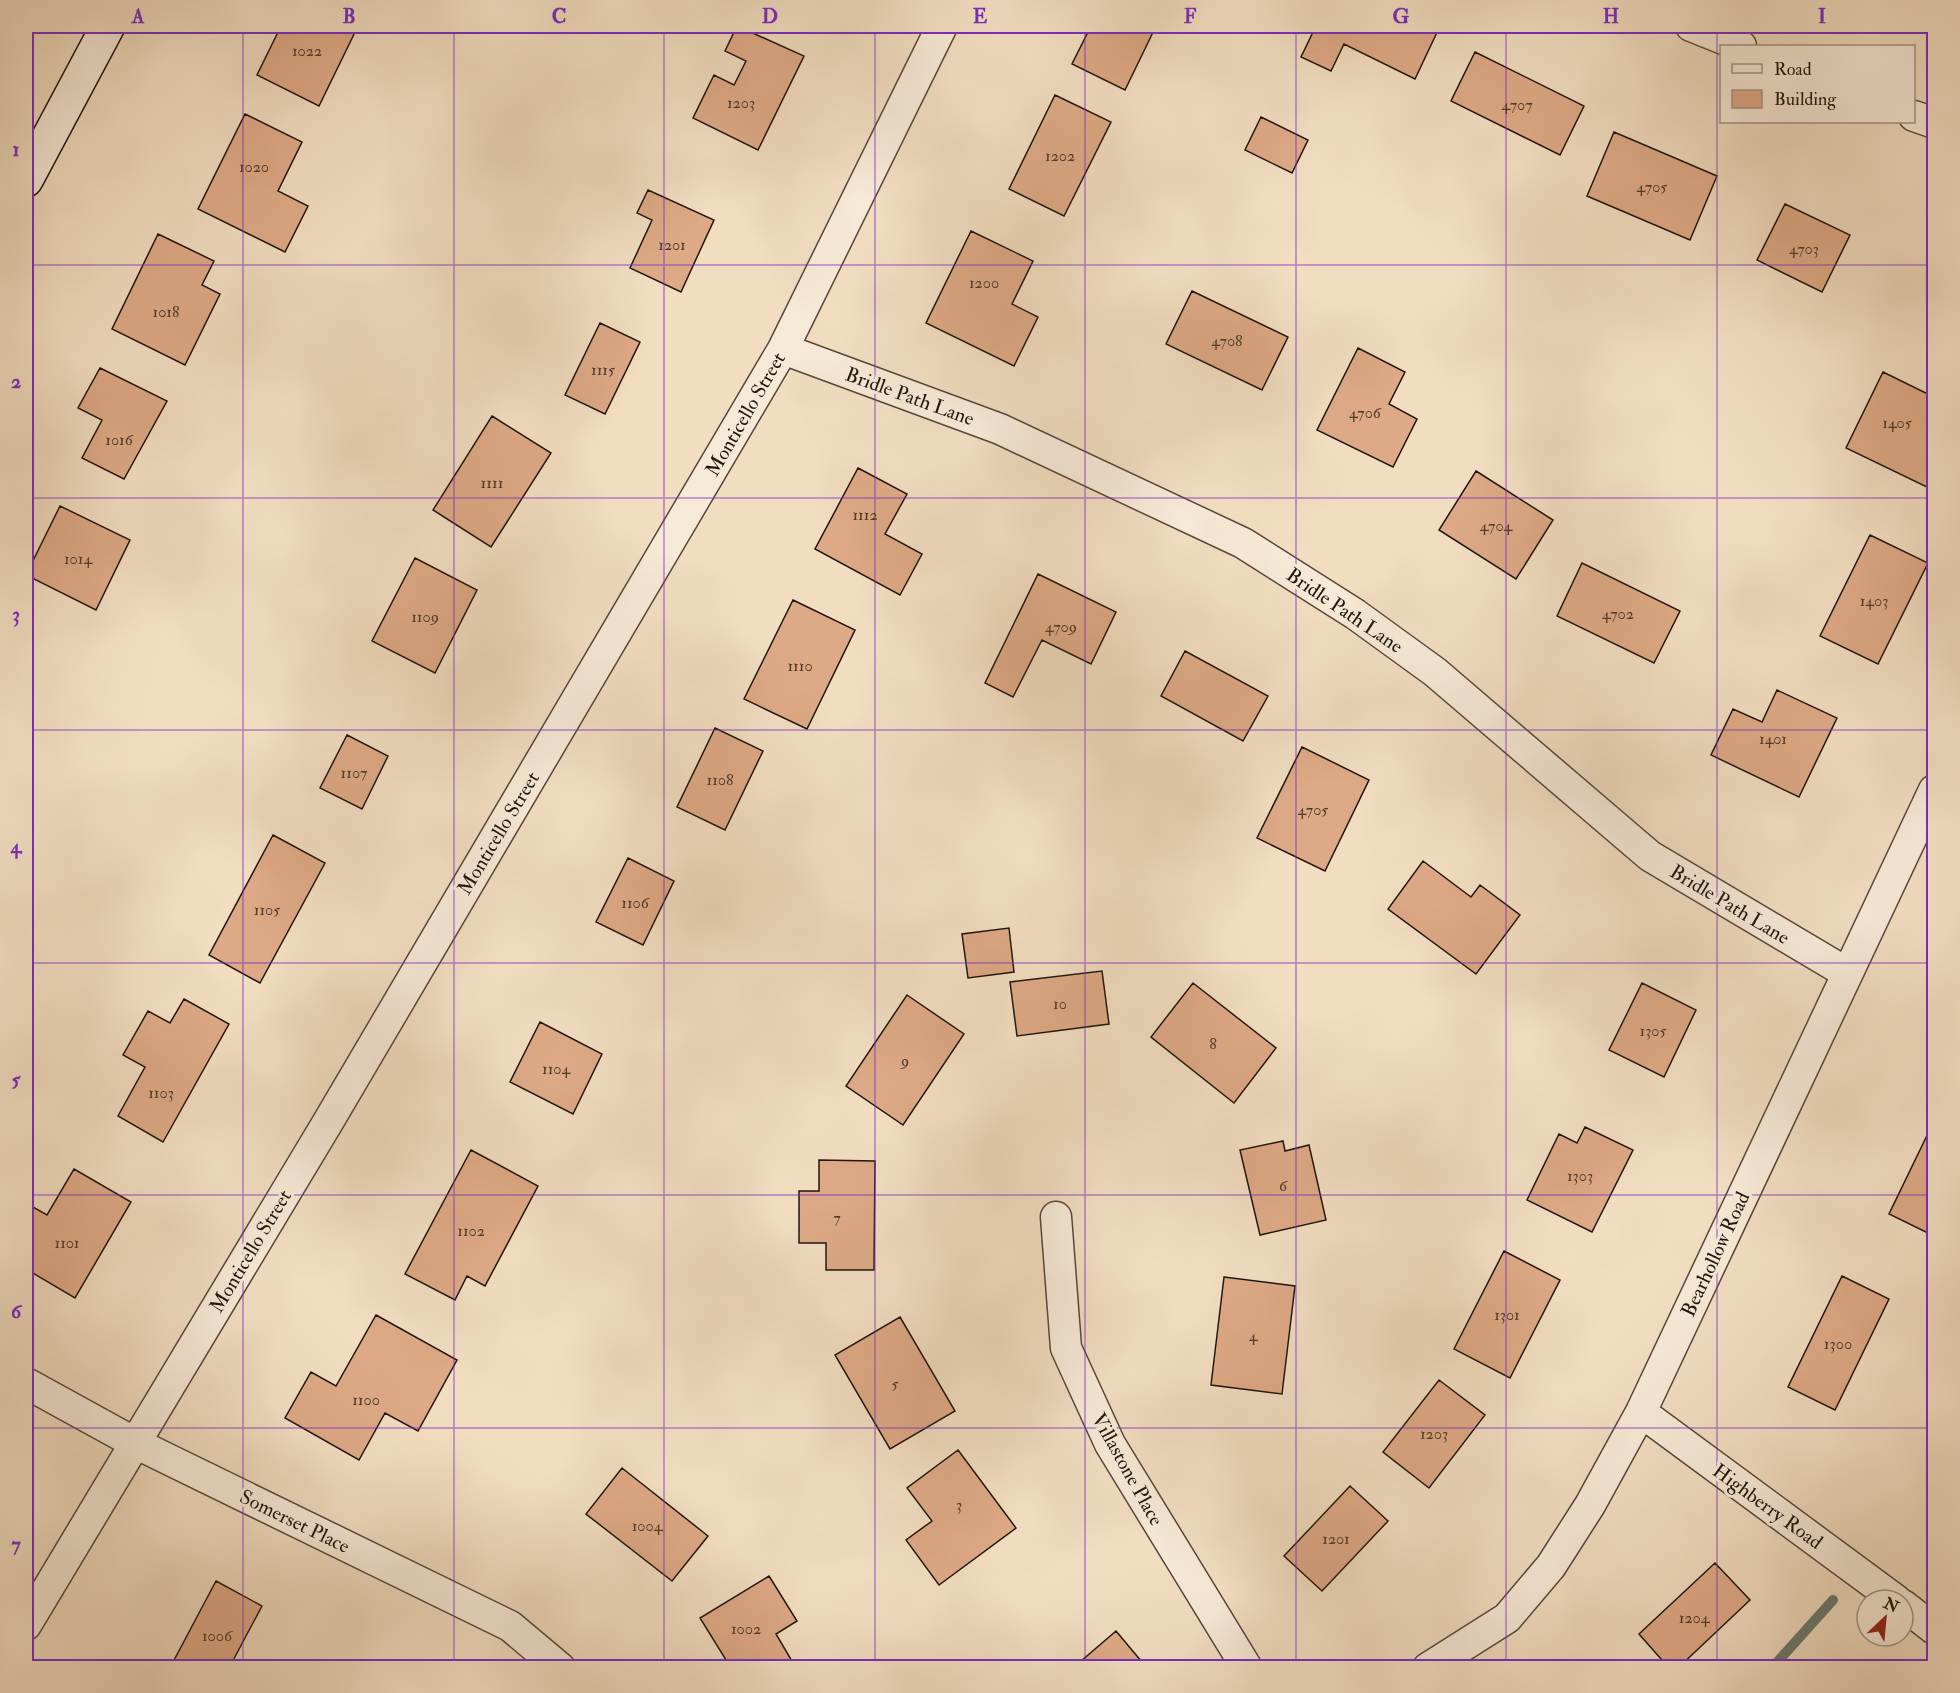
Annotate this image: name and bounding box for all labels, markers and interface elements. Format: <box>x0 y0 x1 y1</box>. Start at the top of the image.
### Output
text: A <box>131 4 145 29</box>
text: B <box>342 4 356 29</box>
text: C <box>552 4 566 29</box>
text: D <box>762 4 778 29</box>
text: E <box>973 4 988 29</box>
text: F <box>1184 4 1197 29</box>
text: G <box>1393 4 1410 29</box>
text: H <box>1603 4 1619 29</box>
text: I <box>1818 4 1826 29</box>
house number: 1022 <box>292 41 322 61</box>
legend <box>1720 45 1915 123</box>
text: Road <box>1774 58 1812 81</box>
text: Building <box>1774 88 1837 111</box>
house number: 1203 <box>727 93 755 113</box>
house number: 4707 <box>1501 95 1533 115</box>
text: 1 <box>12 137 20 162</box>
house number: 1202 <box>1045 146 1075 166</box>
house number: 1020 <box>239 157 269 177</box>
house number: 4705 <box>1637 177 1667 197</box>
house number: 1201 <box>658 235 686 255</box>
house number: 4703 <box>1789 239 1819 259</box>
house number: 1200 <box>969 273 999 293</box>
house number: 1018 <box>153 302 180 322</box>
house number: 4708 <box>1211 331 1243 351</box>
street label: Monticello Street <box>700 347 791 481</box>
house number: 1115 <box>591 360 615 380</box>
street label: Bridle Path Lane <box>842 362 978 431</box>
text: 2 <box>11 369 21 394</box>
house number: 4706 <box>1349 403 1382 423</box>
house number: 1405 <box>1882 413 1912 433</box>
house number: 1016 <box>105 430 134 450</box>
house number: 1111 <box>481 473 503 493</box>
house number: 1112 <box>852 505 878 525</box>
house number: 4704 <box>1480 516 1514 536</box>
house number: 1014 <box>64 549 93 569</box>
street label: Bridle Path Lane <box>1282 562 1408 659</box>
house number: 1403 <box>1860 591 1888 611</box>
text: 3 <box>12 602 20 627</box>
house number: 4702 <box>1602 604 1634 624</box>
house number: 1109 <box>411 607 439 627</box>
house number: 4709 <box>1045 617 1077 637</box>
house number: 1110 <box>787 656 813 676</box>
house number: 1401 <box>1759 729 1787 749</box>
house number: 1107 <box>341 763 368 783</box>
street label: Monticello Street <box>452 767 545 899</box>
house number: 1108 <box>706 770 734 790</box>
house number: 4705 <box>1298 800 1328 820</box>
text: 4 <box>10 834 23 859</box>
street label: Bridle Path Lane <box>1665 859 1794 950</box>
house number: 1106 <box>621 893 650 913</box>
house number: 1105 <box>254 900 280 920</box>
house number: 10 <box>1053 994 1067 1014</box>
house number: 1305 <box>1639 1021 1667 1041</box>
house number: 8 <box>1209 1034 1217 1054</box>
house number: 9 <box>900 1051 909 1071</box>
house number: 1104 <box>542 1059 571 1079</box>
text: 5 <box>12 1067 22 1092</box>
house number: 1103 <box>148 1083 174 1103</box>
house number: 1303 <box>1567 1166 1593 1186</box>
house number: 6 <box>1279 1176 1288 1196</box>
street label: Monticello Street <box>204 1185 297 1317</box>
street label: Bearhollow Road <box>1676 1188 1755 1321</box>
house number: 7 <box>833 1208 841 1228</box>
house number: 1102 <box>457 1221 485 1241</box>
house number: 1101 <box>54 1233 80 1253</box>
text: 6 <box>11 1299 23 1324</box>
house number: 1301 <box>1494 1305 1520 1325</box>
house number: 4 <box>1249 1326 1259 1346</box>
house number: 1300 <box>1824 1334 1852 1354</box>
house number: 5 <box>891 1374 899 1394</box>
house number: 1100 <box>352 1390 380 1410</box>
street label: Villastone Place <box>1086 1408 1169 1530</box>
house number: 1203 <box>1420 1424 1448 1444</box>
street label: Highberry Road <box>1708 1458 1828 1555</box>
street label: Somerset Place <box>236 1484 354 1559</box>
house number: 3 <box>956 1495 962 1515</box>
house number: 1004 <box>632 1516 664 1536</box>
house number: 1201 <box>1322 1529 1350 1549</box>
text: 7 <box>11 1532 21 1557</box>
north arrow <box>1855 1588 1915 1648</box>
text: N <box>1879 1593 1903 1618</box>
house number: 1204 <box>1679 1608 1711 1628</box>
house number: 1002 <box>731 1619 761 1639</box>
house number: 1006 <box>202 1626 233 1646</box>

